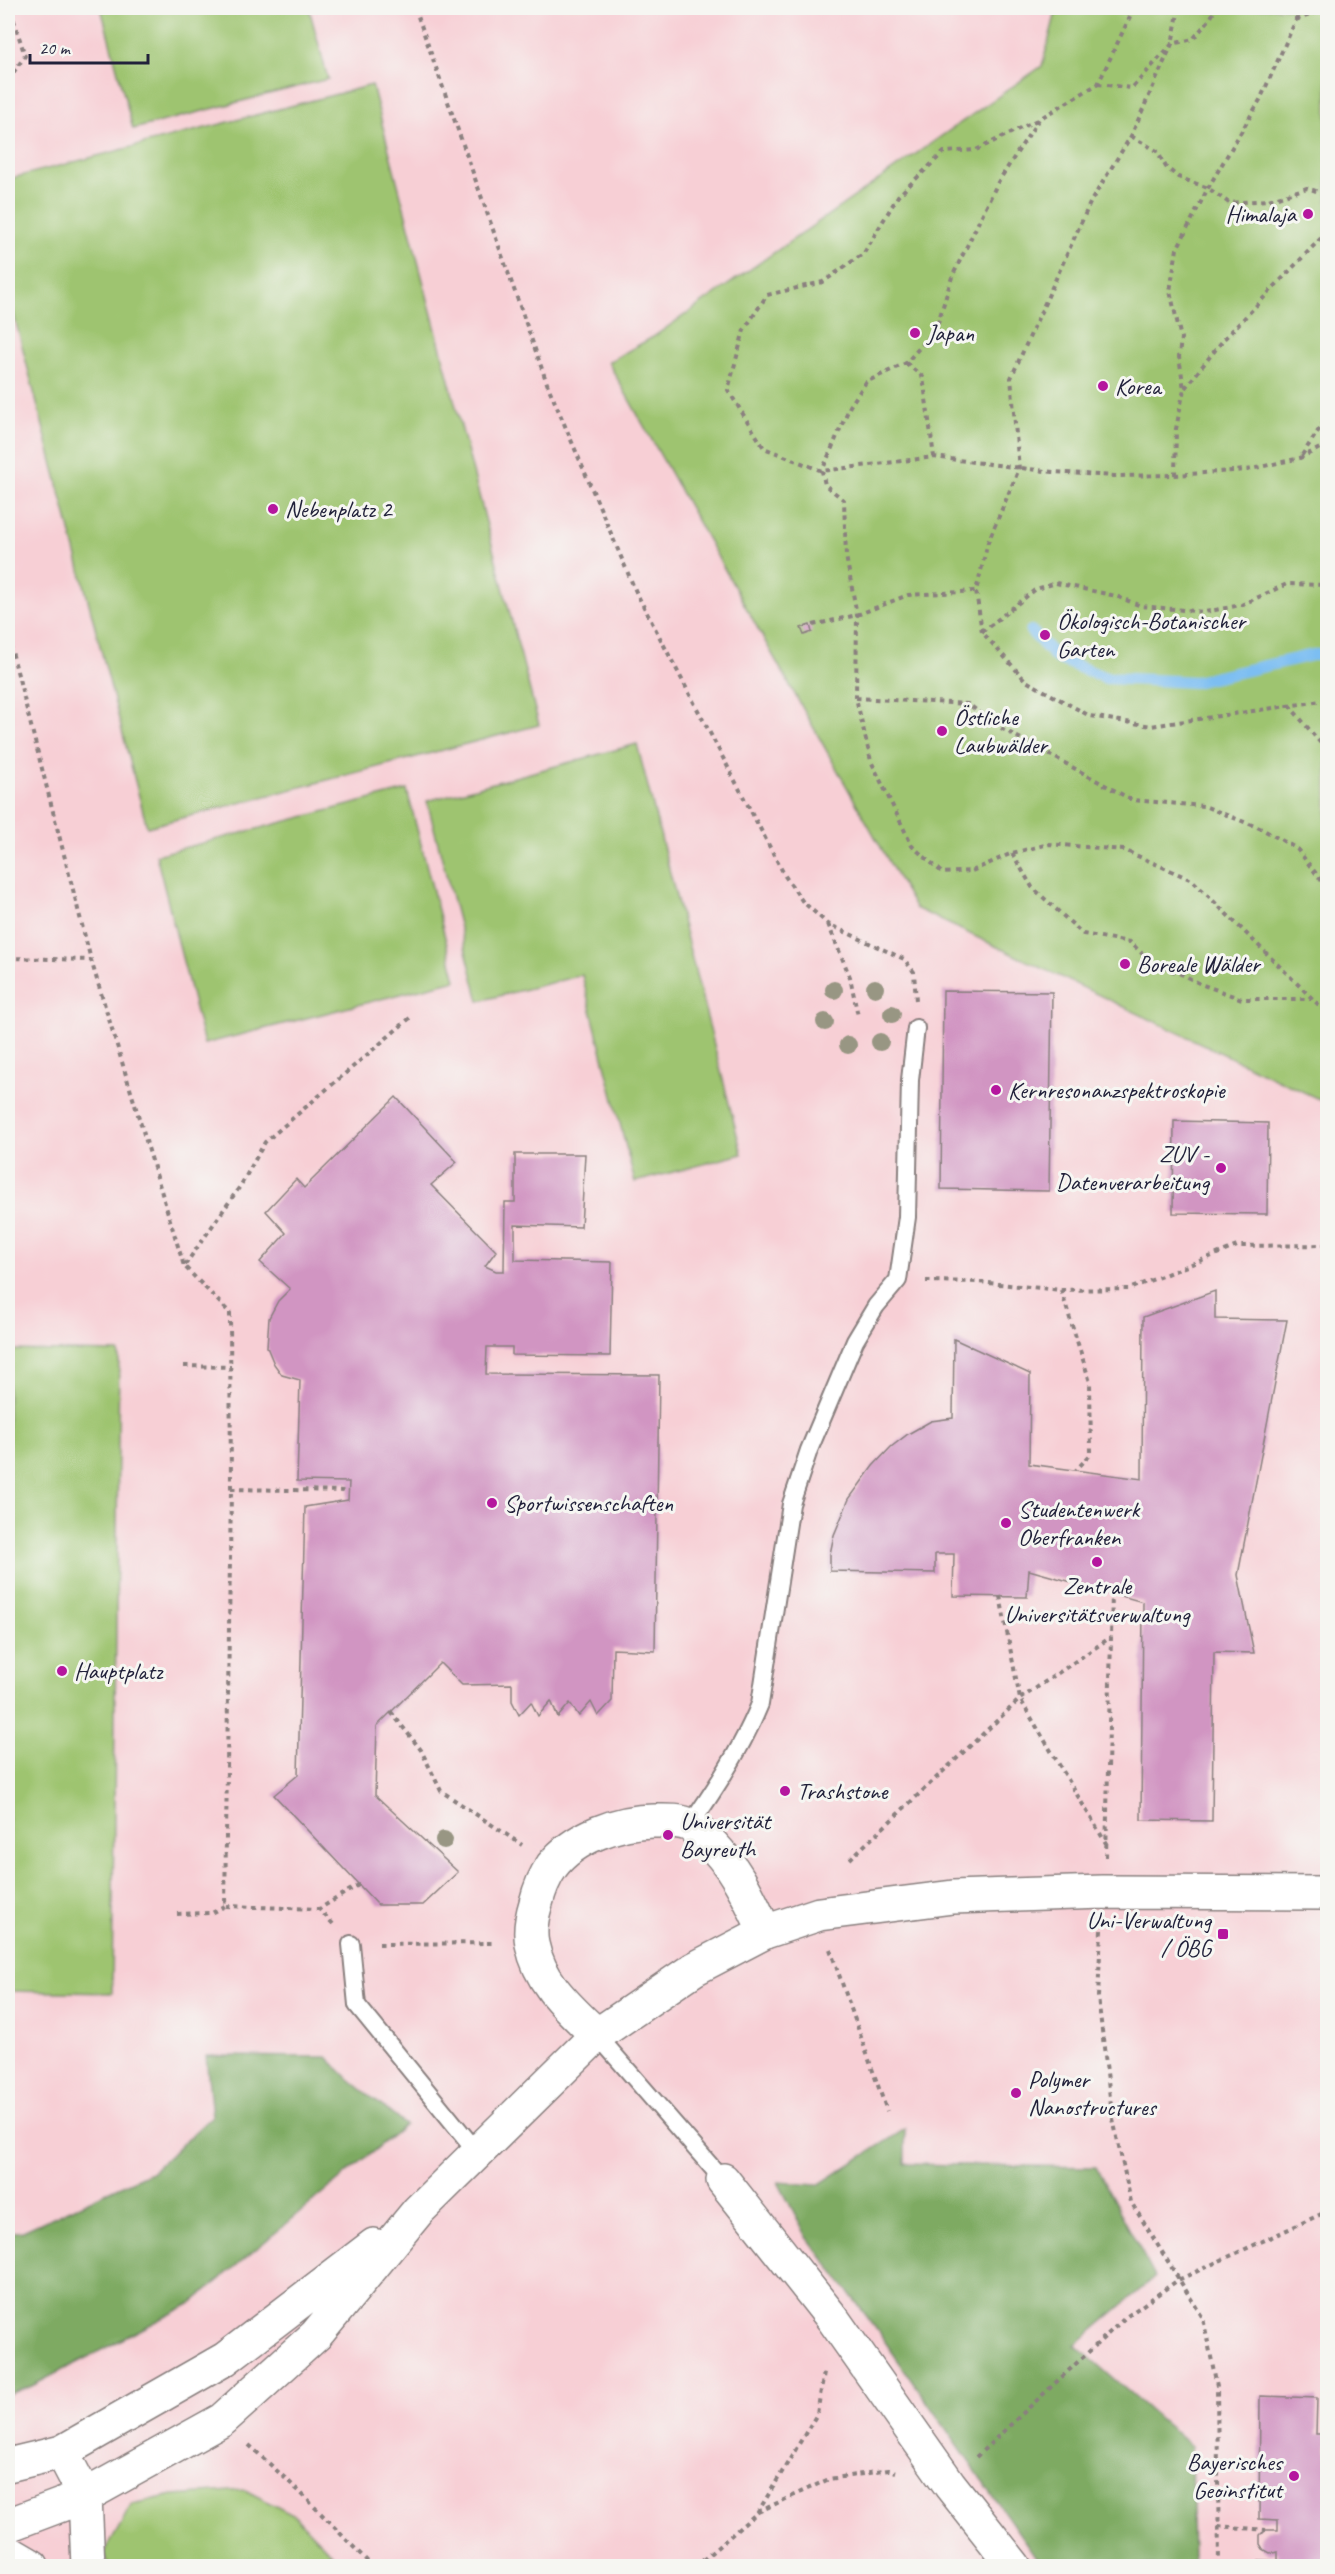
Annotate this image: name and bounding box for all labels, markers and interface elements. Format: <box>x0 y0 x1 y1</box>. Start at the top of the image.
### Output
scale bar <box>30 27 148 65</box>
text: 20 m <box>39 37 72 59</box>
place label: Himalaja <box>1225 199 1298 229</box>
marker: Himalaja <box>1301 207 1315 221</box>
place label: Japan <box>926 318 974 348</box>
marker: Japan <box>908 326 922 340</box>
place label: Korea <box>1115 371 1163 401</box>
marker: Korea <box>1096 379 1110 393</box>
place label: Nebenplatz 2 <box>285 494 394 524</box>
marker: Nebenplatz 2 <box>266 502 280 516</box>
place label: Ökologisch-Botanischer Garten <box>1057 606 1247 664</box>
marker: Ökologisch-Botanischer Garten <box>1038 628 1052 642</box>
place label: Östliche Laubwälder <box>954 702 1049 760</box>
marker: Östliche Laubwälder <box>935 724 949 738</box>
place label: Boreale Wälder <box>1137 949 1262 979</box>
marker: Boreale Wälder <box>1118 957 1132 971</box>
place label: Kernresonanzspektroskopie <box>1008 1075 1227 1105</box>
marker: Kernresonanzspektroskopie <box>989 1083 1003 1097</box>
place label: ZUV - Datenverarbeitung <box>1056 1139 1210 1197</box>
marker: ZUV - Datenverarbeitung <box>1214 1161 1228 1175</box>
place label: Sportwissenschaften <box>504 1488 673 1518</box>
place label: Studentenwerk Oberfranken <box>1018 1494 1141 1552</box>
marker: Sportwissenschaften <box>485 1496 499 1510</box>
marker: Studentenwerk Oberfranken <box>999 1516 1013 1530</box>
marker: Zentrale Universitätsverwaltung <box>1090 1555 1104 1569</box>
place label: Zentrale Universitätsverwaltung <box>1004 1571 1191 1629</box>
place label: Hauptplatz <box>74 1656 164 1686</box>
marker: Hauptplatz <box>55 1664 69 1678</box>
place label: Trashstone <box>797 1776 890 1806</box>
marker: Trashstone <box>778 1784 792 1798</box>
place label: Universität Bayreuth <box>680 1806 772 1864</box>
marker: Universität Bayreuth <box>661 1828 675 1842</box>
place label: Uni-Verwaltung / ÖBG <box>1087 1905 1213 1963</box>
marker: Uni-Verwaltung / ÖBG <box>1216 1927 1230 1941</box>
place label: Polymer Nanostructures <box>1028 2064 1157 2122</box>
marker: Polymer Nanostructures <box>1009 2086 1023 2100</box>
place label: Bayerisches Geoinstitut <box>1187 2447 1284 2505</box>
marker: Bayerisches Geoinstitut <box>1287 2469 1301 2483</box>

